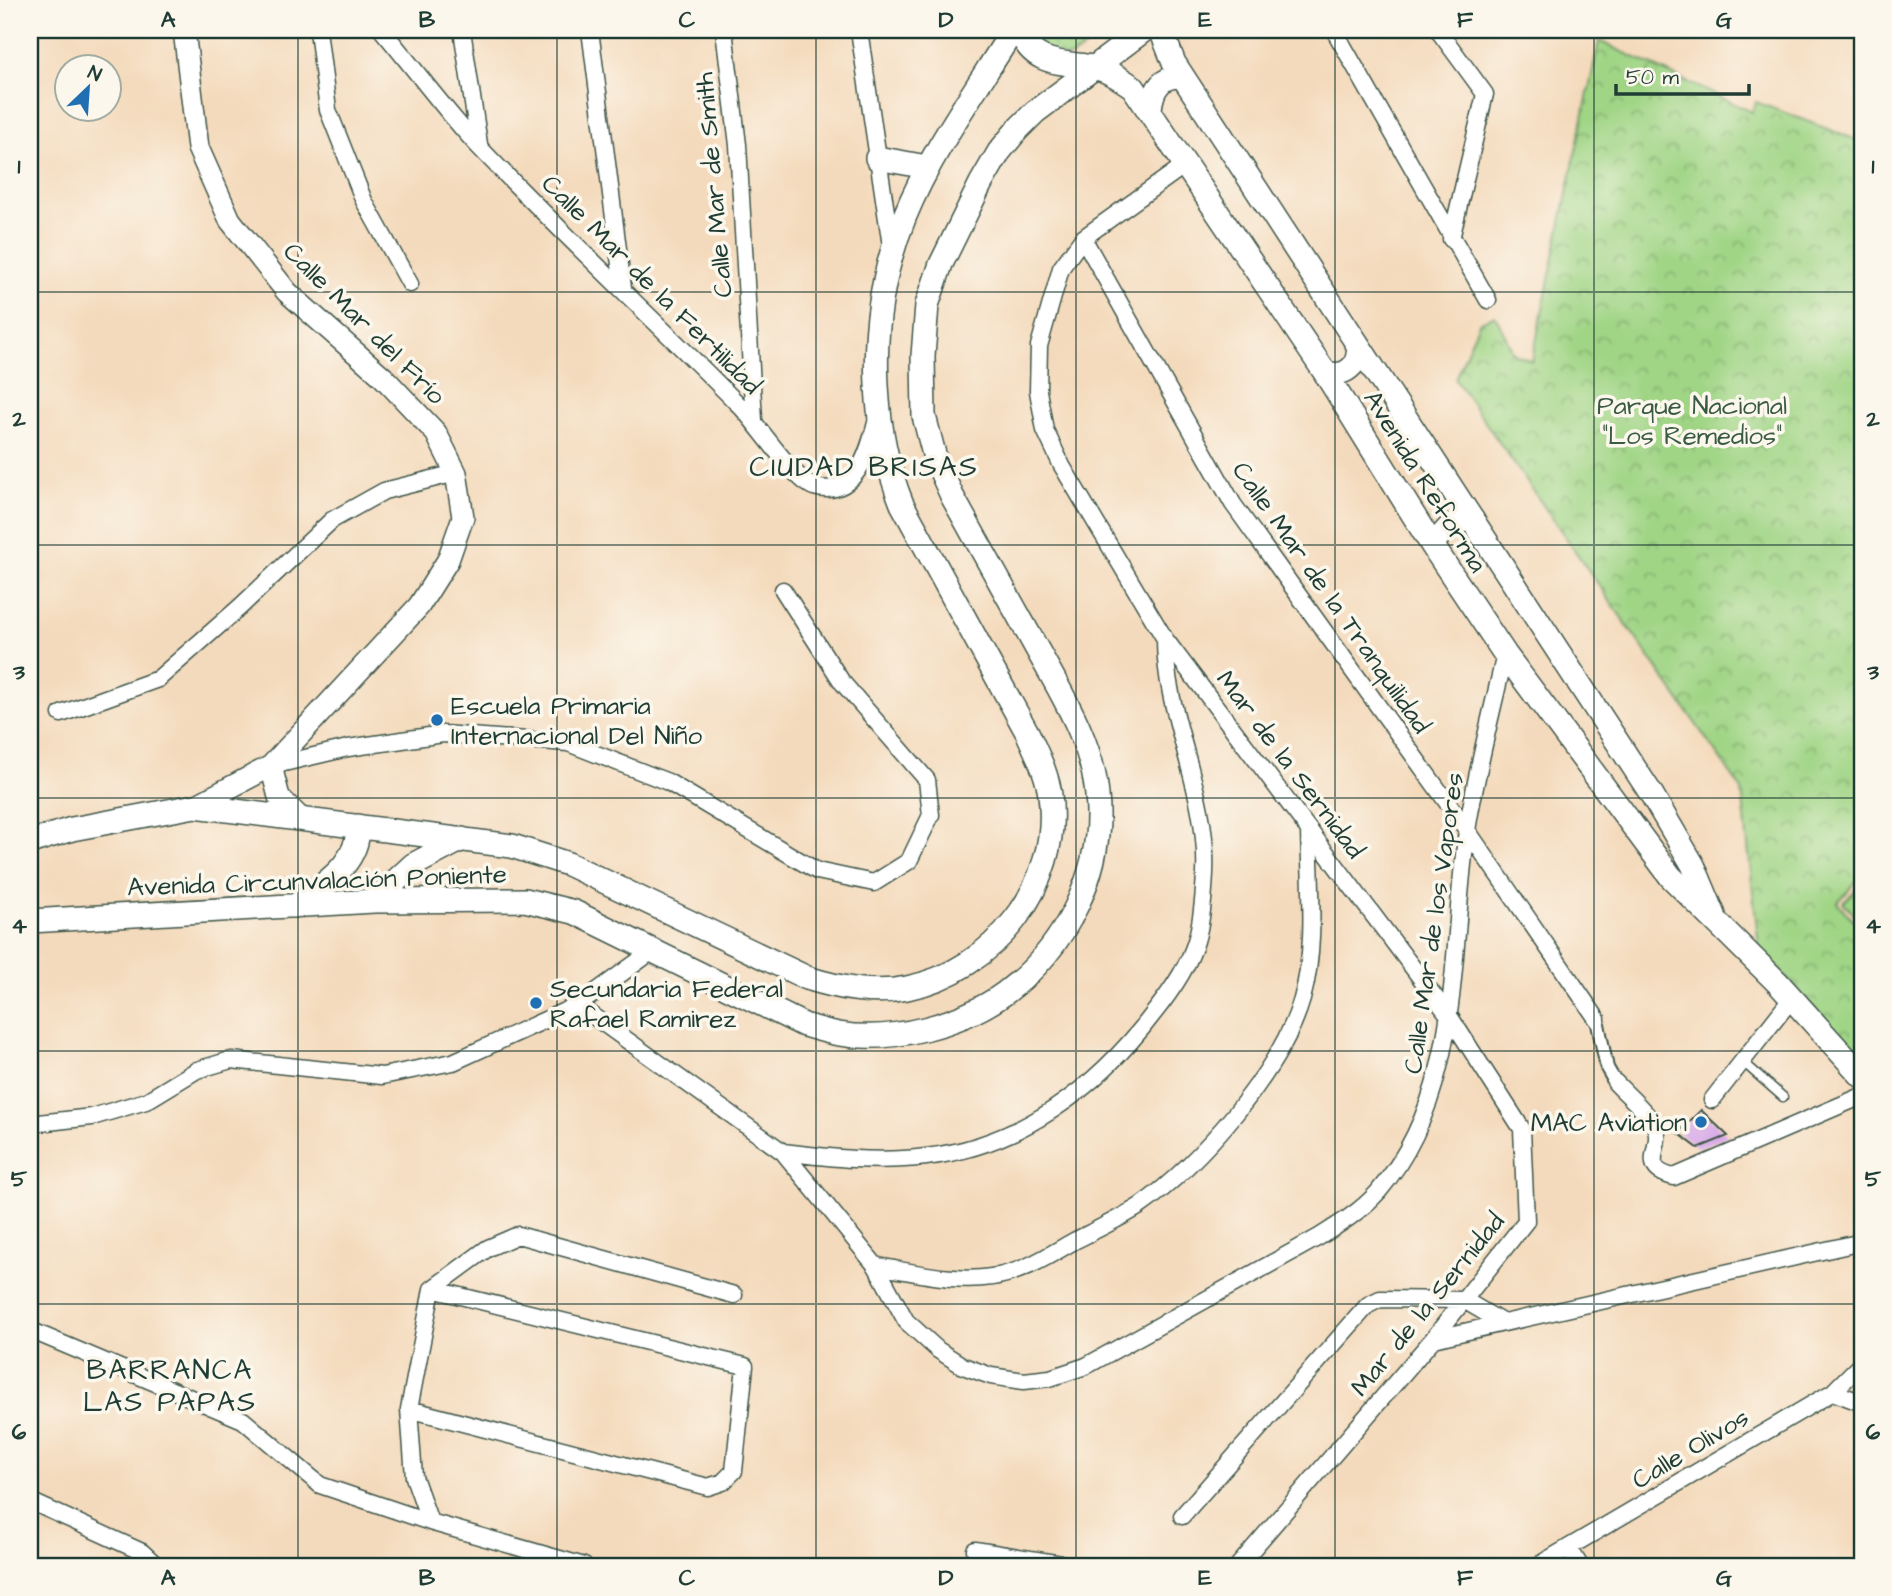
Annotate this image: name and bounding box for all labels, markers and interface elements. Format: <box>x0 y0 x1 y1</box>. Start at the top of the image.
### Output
text: A <box>161 4 176 36</box>
text: B <box>419 4 436 36</box>
text: C <box>679 4 696 36</box>
text: D <box>939 4 954 36</box>
text: E <box>1198 4 1212 36</box>
text: F <box>1457 4 1474 36</box>
text: G <box>1716 4 1732 36</box>
north arrow <box>52 52 122 122</box>
scale bar <box>1616 52 1748 96</box>
text: N <box>83 59 106 89</box>
text: 50 m <box>1626 63 1680 92</box>
street label: Calle Mar de Smith <box>686 71 742 299</box>
text: 1 <box>18 150 21 182</box>
text: 1 <box>1872 150 1875 182</box>
street label: Calle Mar de la Fertilidad <box>533 167 769 403</box>
street label: Calle Mar del Frío <box>275 234 454 413</box>
street label: Avenida Reforma <box>1355 384 1496 580</box>
park label: Parque Nacional "Los Remedios" <box>1597 388 1787 454</box>
text: 2 <box>11 403 26 435</box>
text: 2 <box>1865 403 1880 435</box>
district label: CIUDAD BRISAS <box>749 448 979 487</box>
street label: Calle Mar de la Tranquilidad <box>1223 454 1439 741</box>
text: 3 <box>12 656 25 688</box>
text: 3 <box>1866 656 1879 688</box>
street label: Mar de la Sernidad <box>1208 663 1373 866</box>
place label: Escuela Primaria Internacional Del Niño <box>451 688 702 754</box>
marker: Escuela Primaria Internacional Del Niño <box>429 712 445 728</box>
street label: Calle Mar de los Vapores <box>1395 770 1473 1076</box>
street label: Avenida Circunvalación Poniente <box>127 856 507 906</box>
text: 4 <box>11 910 27 942</box>
text: 4 <box>1865 910 1881 942</box>
place label: Secundaria Federal Rafael Ramirez <box>550 971 783 1037</box>
marker: Secundaria Federal Rafael Ramirez <box>528 995 544 1011</box>
place label: MAC Aviation <box>1531 1105 1687 1141</box>
marker: MAC Aviation <box>1693 1114 1709 1130</box>
text: 5 <box>11 1163 28 1195</box>
text: 5 <box>1865 1163 1882 1195</box>
street label: Mar de la Sernidad <box>1342 1205 1513 1404</box>
district label: BARRANCA LAS PAPAS <box>83 1351 257 1422</box>
street label: Calle Olivos <box>1625 1400 1756 1498</box>
text: 6 <box>12 1416 27 1448</box>
text: 6 <box>1866 1416 1881 1448</box>
text: A <box>161 1562 176 1594</box>
text: B <box>419 1562 436 1594</box>
text: C <box>679 1562 696 1594</box>
text: D <box>939 1562 954 1594</box>
text: E <box>1198 1562 1212 1594</box>
text: F <box>1457 1562 1474 1594</box>
text: G <box>1716 1562 1732 1594</box>

